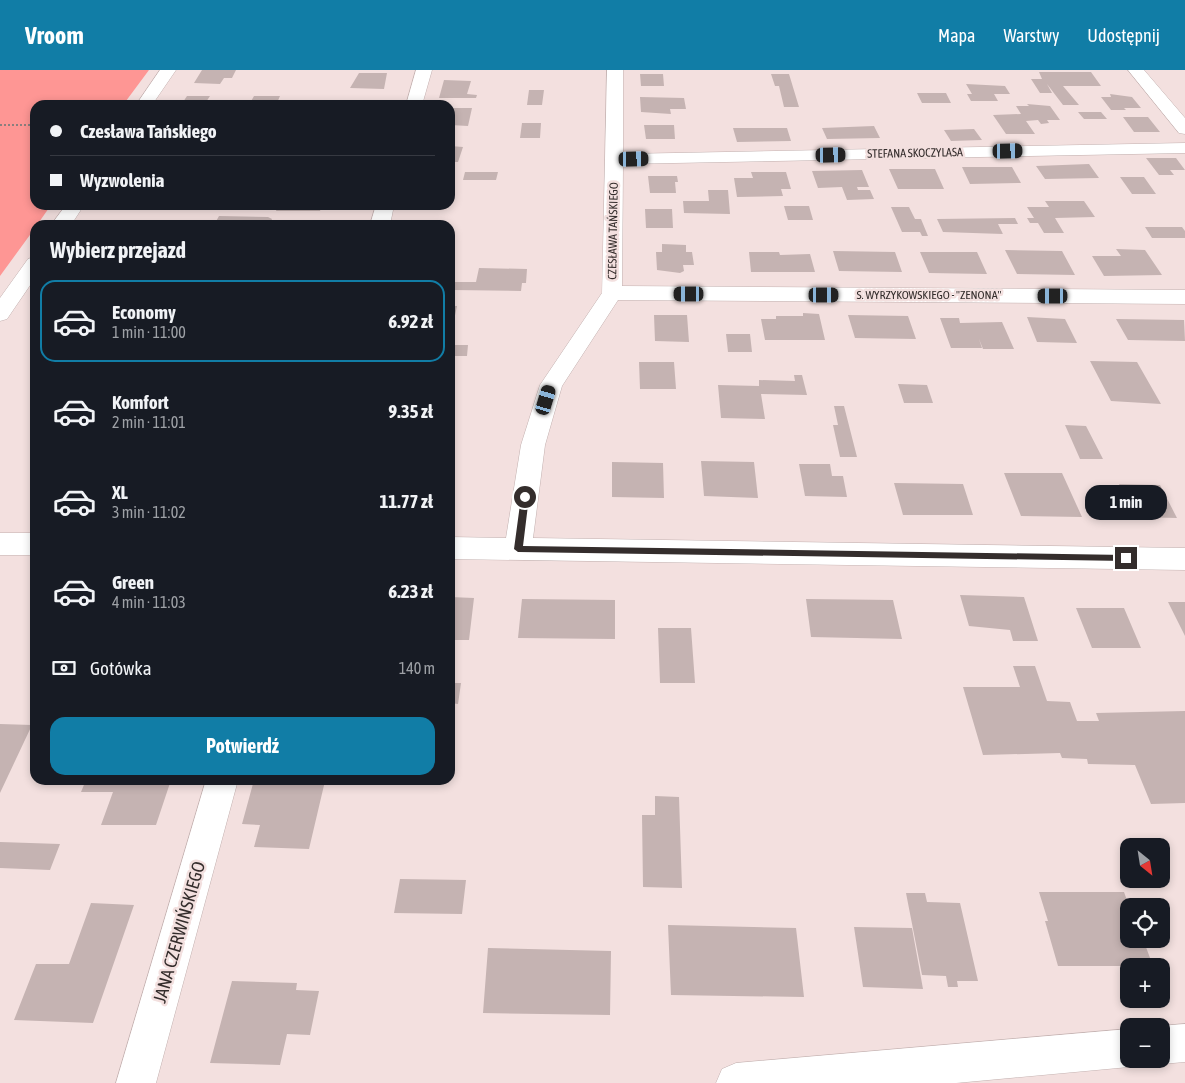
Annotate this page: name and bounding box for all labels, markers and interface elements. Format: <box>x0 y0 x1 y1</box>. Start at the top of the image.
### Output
text: Vroom <box>25 22 84 49</box>
text: Mapa <box>938 25 975 46</box>
text: Warstwy <box>1003 25 1059 46</box>
text: Udostępnij <box>1087 25 1160 46</box>
text: Czesława Tańskiego <box>80 120 217 142</box>
car <box>992 143 1023 159</box>
street label: STEFANA SKOCZYLASA <box>867 145 963 161</box>
car <box>815 147 846 163</box>
car <box>618 151 649 167</box>
text: Wyzwolenia <box>80 169 164 191</box>
street label: CZESŁAWA TAŃSKIEGO <box>605 182 621 280</box>
text: Wybierz przejazd <box>50 237 186 263</box>
car <box>674 287 704 302</box>
car <box>809 288 839 303</box>
street label: S. WYRZYKOWSKIEGO - "ZENONA" <box>857 288 1002 302</box>
car <box>1038 289 1068 304</box>
icon: car <box>52 299 97 344</box>
text: Economy <box>112 301 176 323</box>
text: 6.92 zł <box>388 310 433 332</box>
text: 1 min · 11:00 <box>112 323 186 341</box>
car <box>534 383 557 417</box>
icon: car <box>52 389 97 434</box>
text: Komfort <box>112 391 169 413</box>
text: 9.35 zł <box>388 400 433 422</box>
text: 2 min · 11:01 <box>112 413 186 431</box>
icon: car <box>52 479 97 524</box>
text: XL <box>112 481 128 503</box>
route start <box>514 486 536 508</box>
callout: 1 min <box>1085 486 1167 520</box>
text: 11.77 zł <box>379 490 433 512</box>
text: 1 min <box>1110 493 1142 511</box>
text: 3 min · 11:02 <box>112 503 186 521</box>
route end <box>1115 547 1137 569</box>
icon: car <box>52 569 97 614</box>
text: Green <box>112 571 154 593</box>
text: 6.23 zł <box>388 580 433 602</box>
text: 4 min · 11:03 <box>112 593 186 611</box>
icon: cash <box>50 654 78 682</box>
text: Gotówka <box>90 657 152 679</box>
text: 140 m <box>399 659 435 677</box>
button: Potwierdź <box>50 717 435 775</box>
north arrow <box>1120 838 1170 888</box>
map controls <box>1120 838 1170 1068</box>
street label: JANA CZERWIŃSKIEGO <box>149 859 209 1005</box>
button: locate <box>1120 898 1170 948</box>
button: + <box>1120 958 1170 1008</box>
button: − <box>1120 1018 1170 1068</box>

